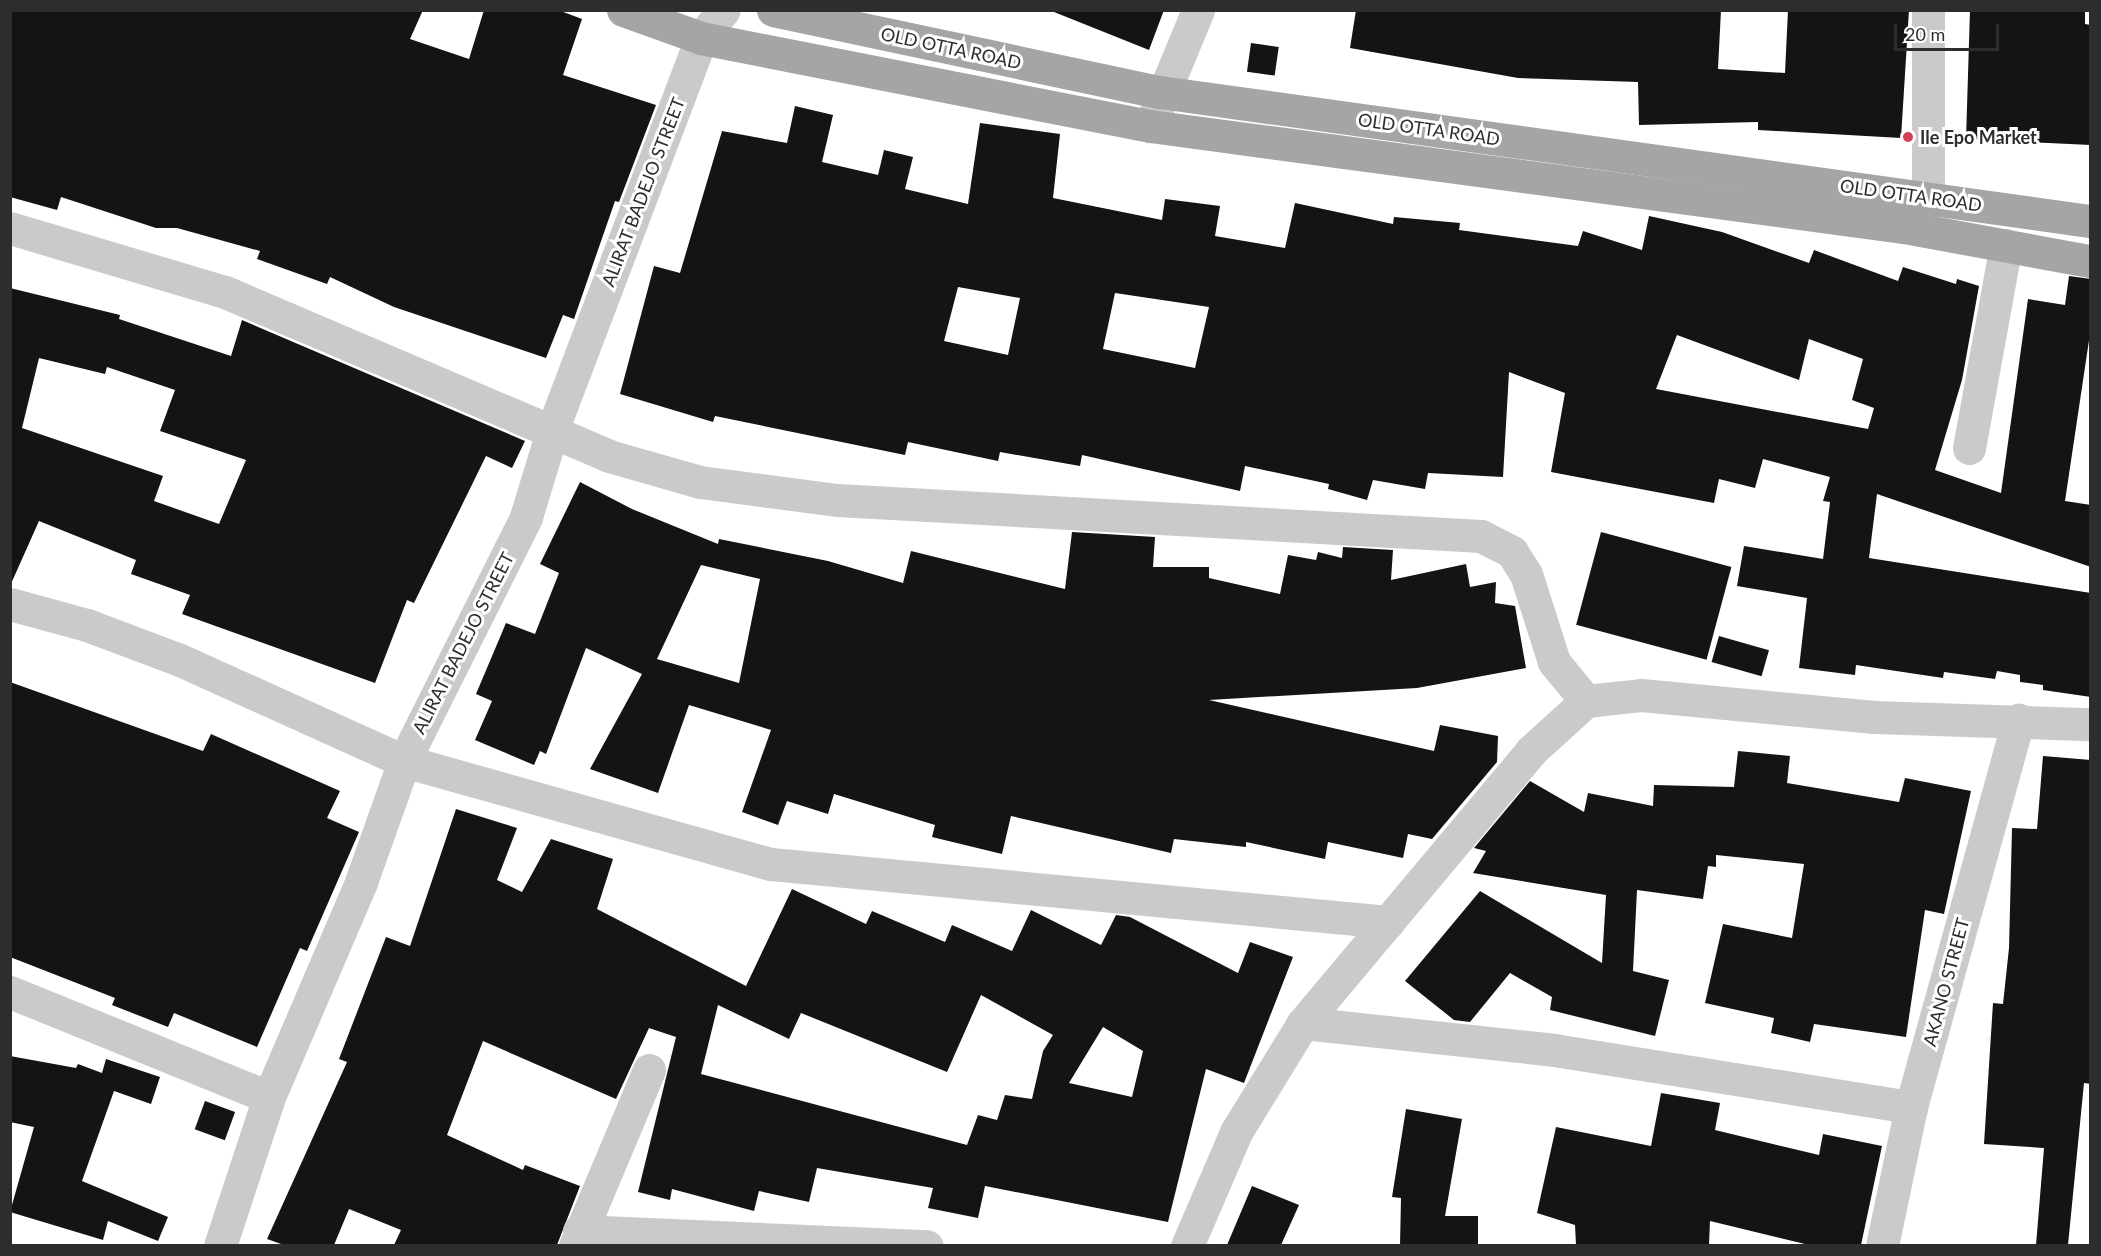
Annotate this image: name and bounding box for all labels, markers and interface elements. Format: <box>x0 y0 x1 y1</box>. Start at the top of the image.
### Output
scale bar <box>1897 12 2002 50</box>
street label: OLD OTTA ROAD <box>878 23 1024 73</box>
text: 20 m <box>1905 23 1945 45</box>
street label: ALIRAT BADEJO STREET <box>597 94 689 290</box>
street label: OLD OTTA ROAD <box>1356 108 1502 150</box>
place label: Ile Epo Market <box>1920 126 2037 148</box>
marker: Ile Epo Market <box>1901 130 1915 144</box>
street label: OLD OTTA ROAD <box>1838 174 1984 216</box>
street label: ALIRAT BADEJO STREET <box>408 548 518 738</box>
street label: AKANO STREET <box>1918 915 1974 1049</box>

